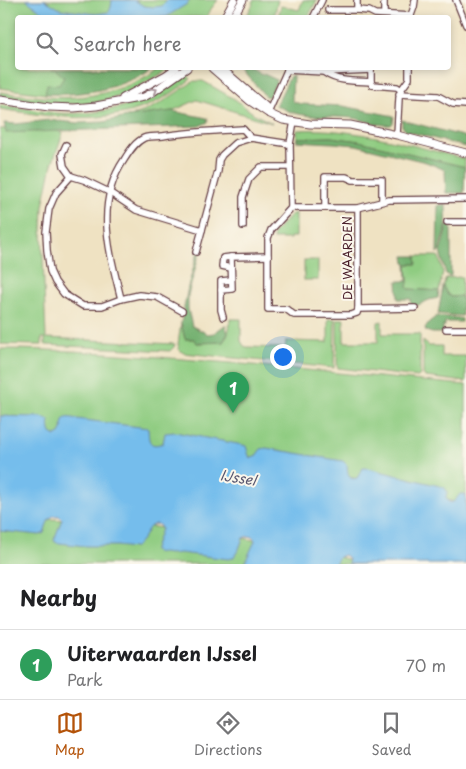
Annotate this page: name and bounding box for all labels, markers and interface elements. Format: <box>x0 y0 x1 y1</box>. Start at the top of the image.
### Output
search box <box>15 15 451 70</box>
icon: search <box>33 29 61 57</box>
text: Search here <box>73 29 182 57</box>
one-way arrow <box>148 88 158 97</box>
street label: DE WAARDEN <box>338 216 356 300</box>
your location <box>270 344 296 370</box>
pin: 1 <box>217 372 249 413</box>
water label: IJssel <box>219 464 260 491</box>
text: Nearby <box>20 581 97 613</box>
text: Uiterwaarden IJssel <box>67 639 257 667</box>
text: 1 <box>32 653 40 677</box>
text: 70 m <box>406 653 446 677</box>
text: Park <box>67 667 103 691</box>
tab: Map <box>55 709 85 760</box>
tab: Directions <box>194 709 262 760</box>
tab: Saved <box>372 709 411 760</box>

